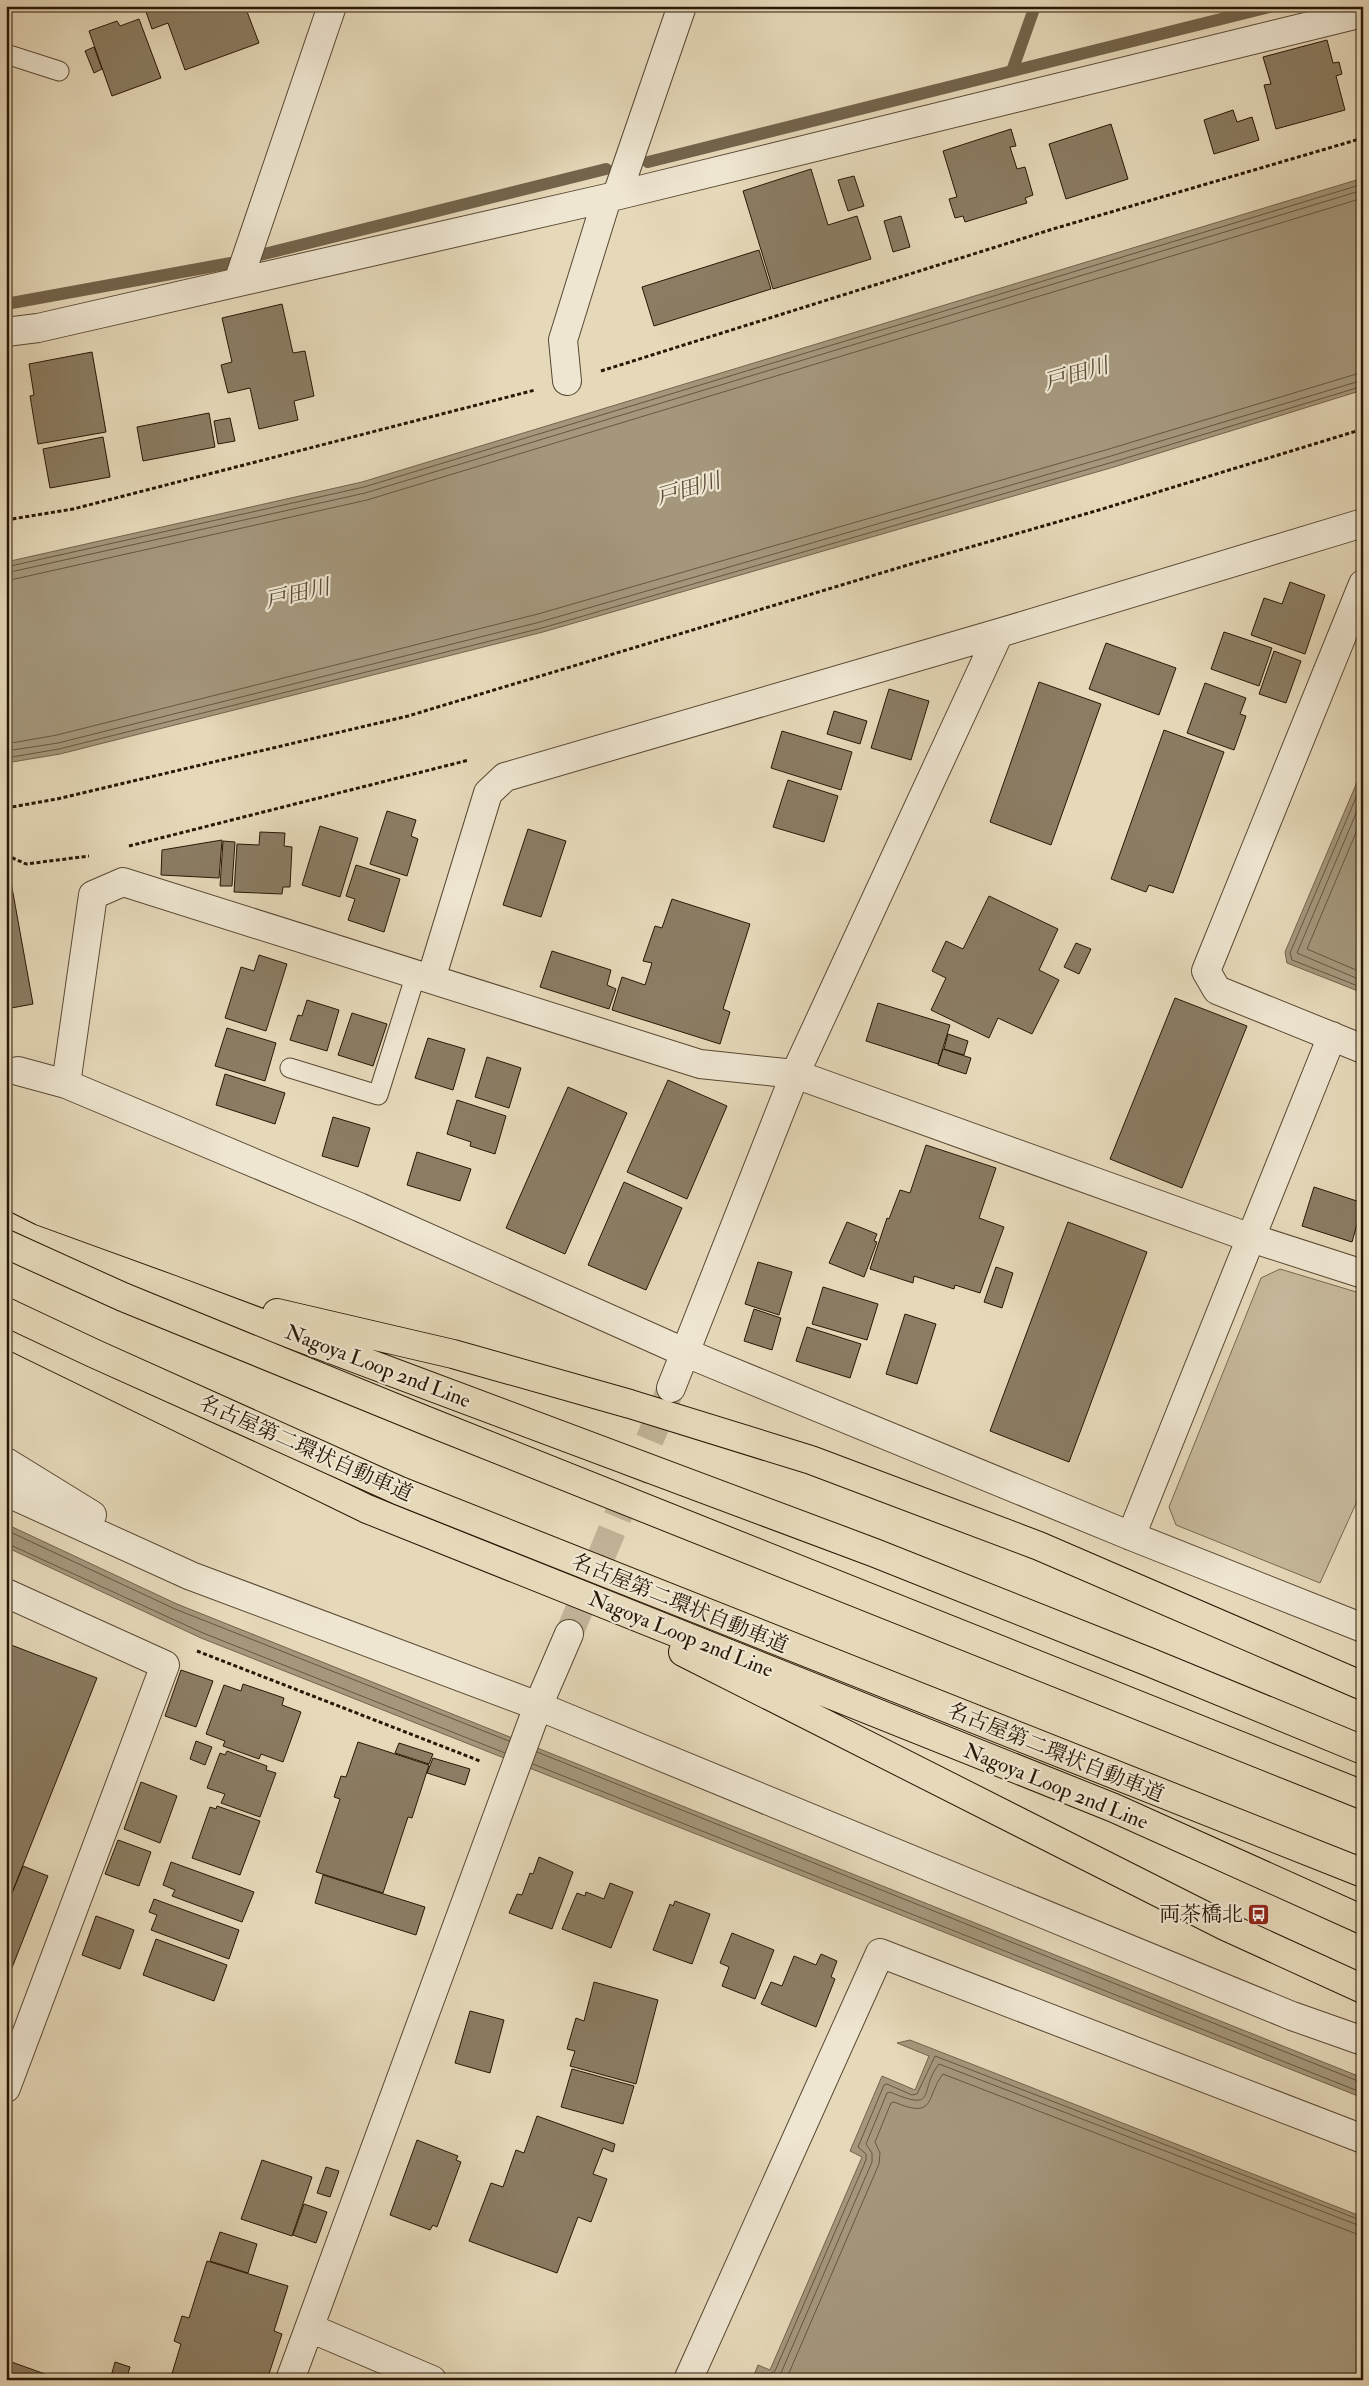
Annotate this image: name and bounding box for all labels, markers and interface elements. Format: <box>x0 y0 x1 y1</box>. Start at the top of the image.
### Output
water label: 戸田川 <box>1041 351 1114 397</box>
water label: 戸田川 <box>653 466 726 512</box>
water label: 戸田川 <box>262 572 334 615</box>
street label: Nagoya Loop 2nd Line <box>281 1319 475 1414</box>
street label: 名古屋第二環状自動車道 <box>195 1389 417 1508</box>
street label: 名古屋第二環状自動車道 <box>568 1548 792 1659</box>
street label: Nagoya Loop 2nd Line <box>585 1585 777 1684</box>
street label: 名古屋第二環状自動車道 <box>944 1697 1168 1808</box>
street label: Nagoya Loop 2nd Line <box>960 1737 1152 1836</box>
place label: 両茶橋北 <box>1159 1901 1243 1928</box>
bus stop icon: 両茶橋北 <box>1247 1902 1271 1926</box>

